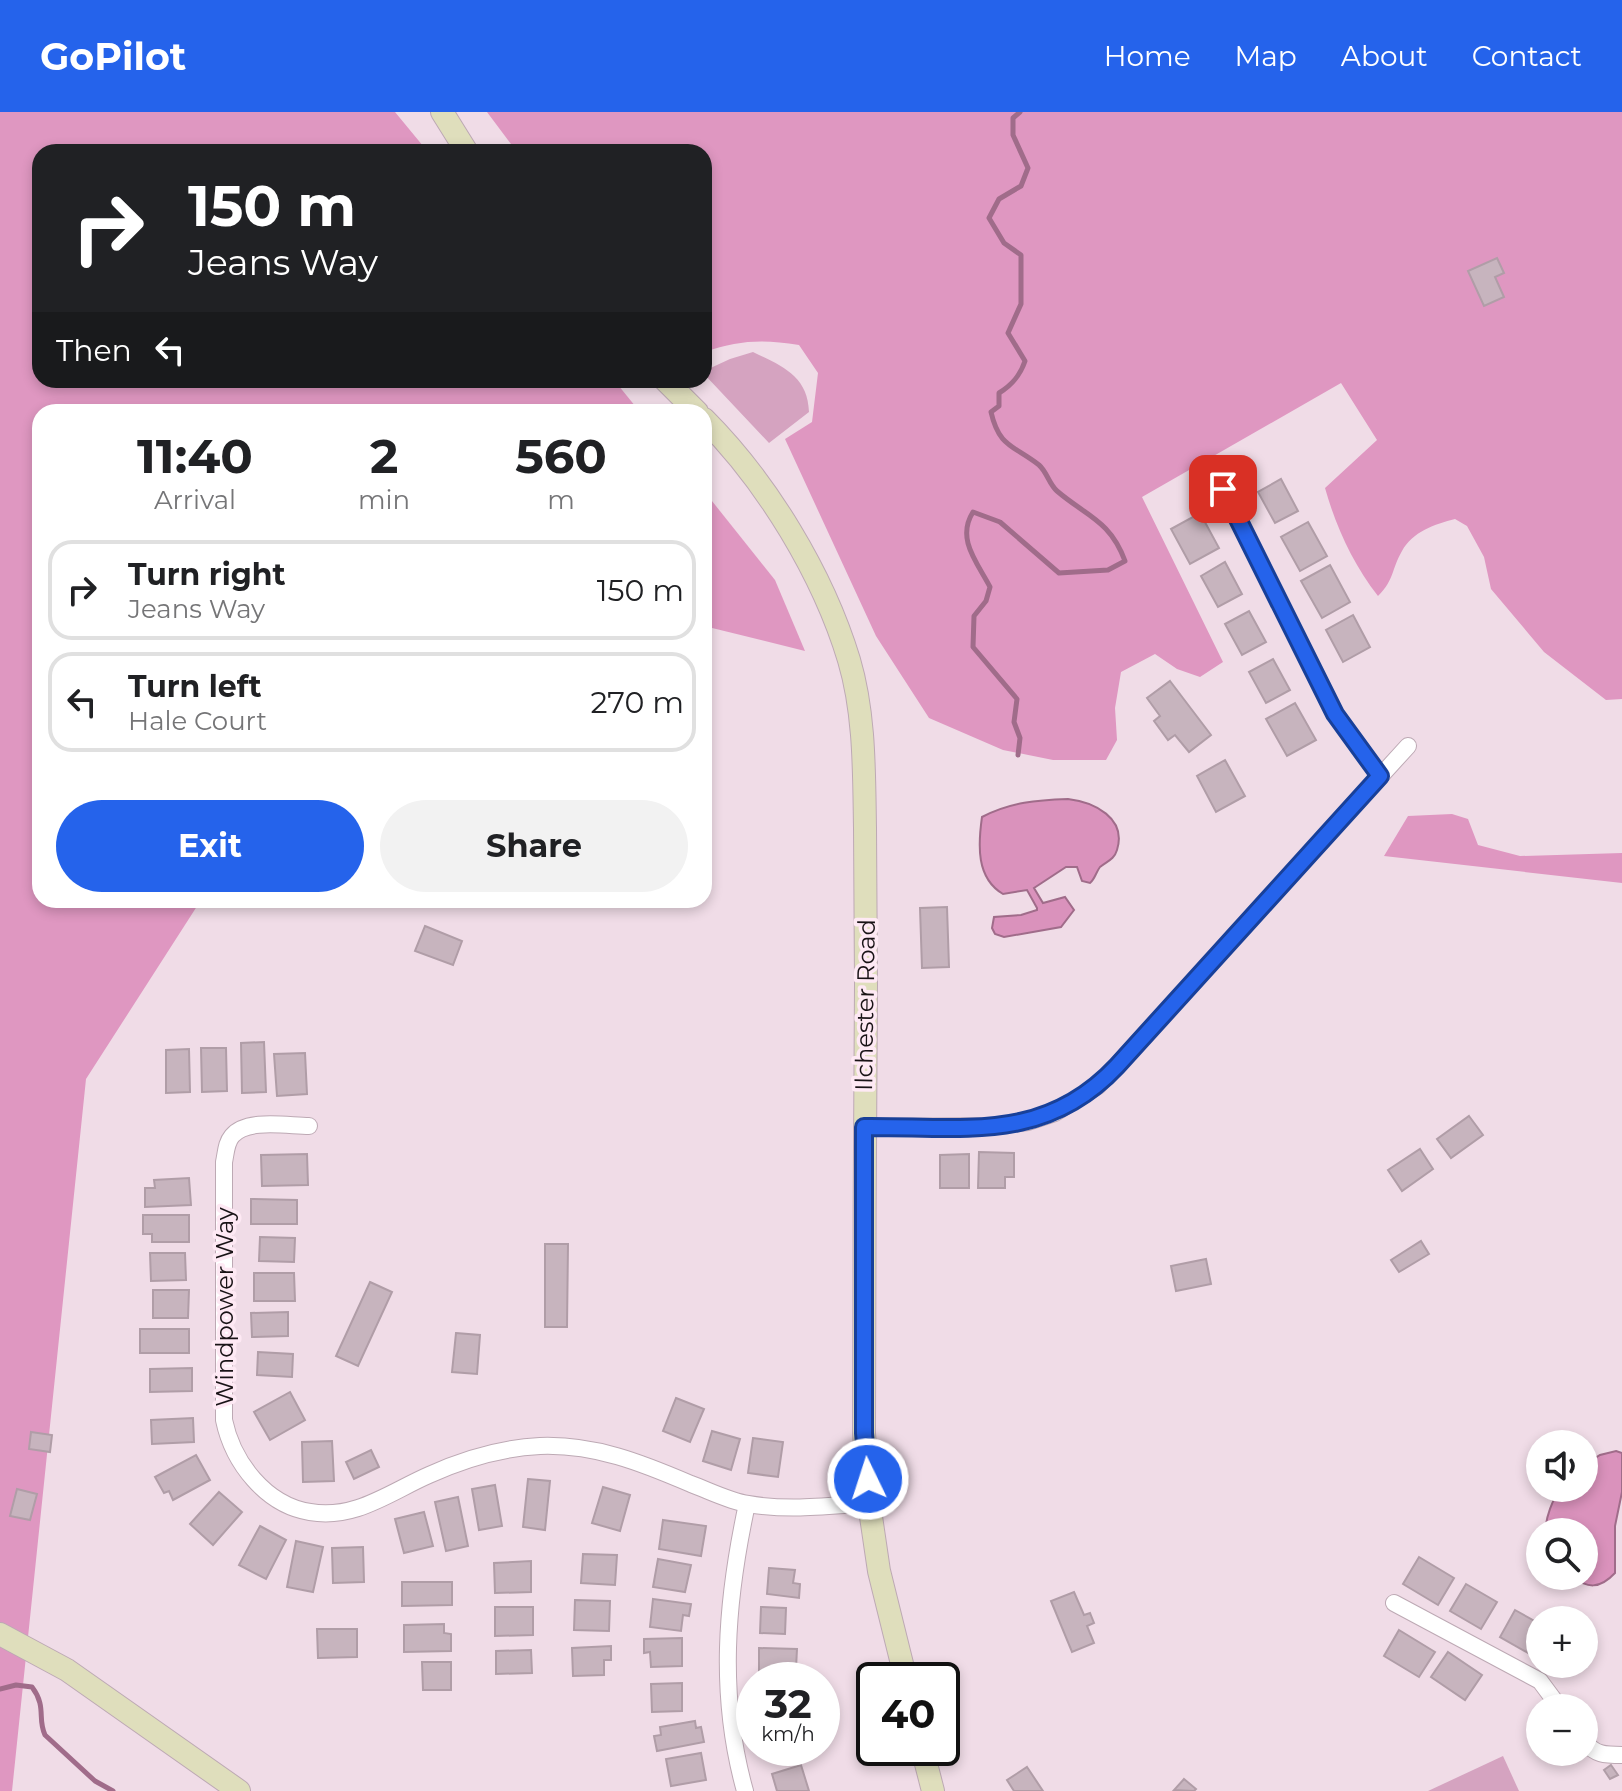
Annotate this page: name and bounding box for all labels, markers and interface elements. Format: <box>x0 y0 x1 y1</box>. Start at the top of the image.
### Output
text: GoPilot <box>40 33 186 80</box>
text: Home <box>1104 39 1191 73</box>
text: Map <box>1235 39 1297 73</box>
text: About <box>1341 39 1428 73</box>
text: Contact <box>1472 39 1582 73</box>
text: 150 m <box>188 172 356 240</box>
icon: right <box>56 176 160 280</box>
text: Jeans Way <box>188 240 378 284</box>
icon: left <box>148 328 192 372</box>
text: Then <box>56 332 132 369</box>
text: 11:40 <box>137 427 253 485</box>
text: 2 <box>370 427 398 485</box>
text: 560 <box>515 427 607 485</box>
pin <box>1189 455 1257 523</box>
icon: arrive <box>1201 467 1245 511</box>
text: Arrival <box>154 484 236 516</box>
text: min <box>358 484 410 516</box>
text: m <box>547 484 575 516</box>
text: Turn right <box>128 556 285 593</box>
icon: right <box>60 568 104 612</box>
text: 150 m <box>597 572 684 609</box>
text: Jeans Way <box>128 593 265 625</box>
text: Turn left <box>128 668 261 705</box>
icon: left <box>60 680 104 724</box>
text: 270 m <box>590 684 684 721</box>
text: Hale Court <box>128 705 267 737</box>
button: Exit <box>56 800 364 892</box>
button: Share <box>380 800 688 892</box>
street label: Ilchester Road <box>849 919 881 1091</box>
street label: Windpower Way <box>210 1207 239 1407</box>
map controls <box>1526 1430 1598 1766</box>
button: sound <box>1526 1430 1598 1502</box>
position arrow <box>826 1437 910 1521</box>
button: search <box>1526 1518 1598 1590</box>
button: + <box>1526 1606 1598 1678</box>
speed limit sign: 40 <box>856 1662 960 1766</box>
text: 32 <box>764 1679 812 1728</box>
button: − <box>1526 1694 1598 1766</box>
text: km/h <box>761 1722 815 1746</box>

